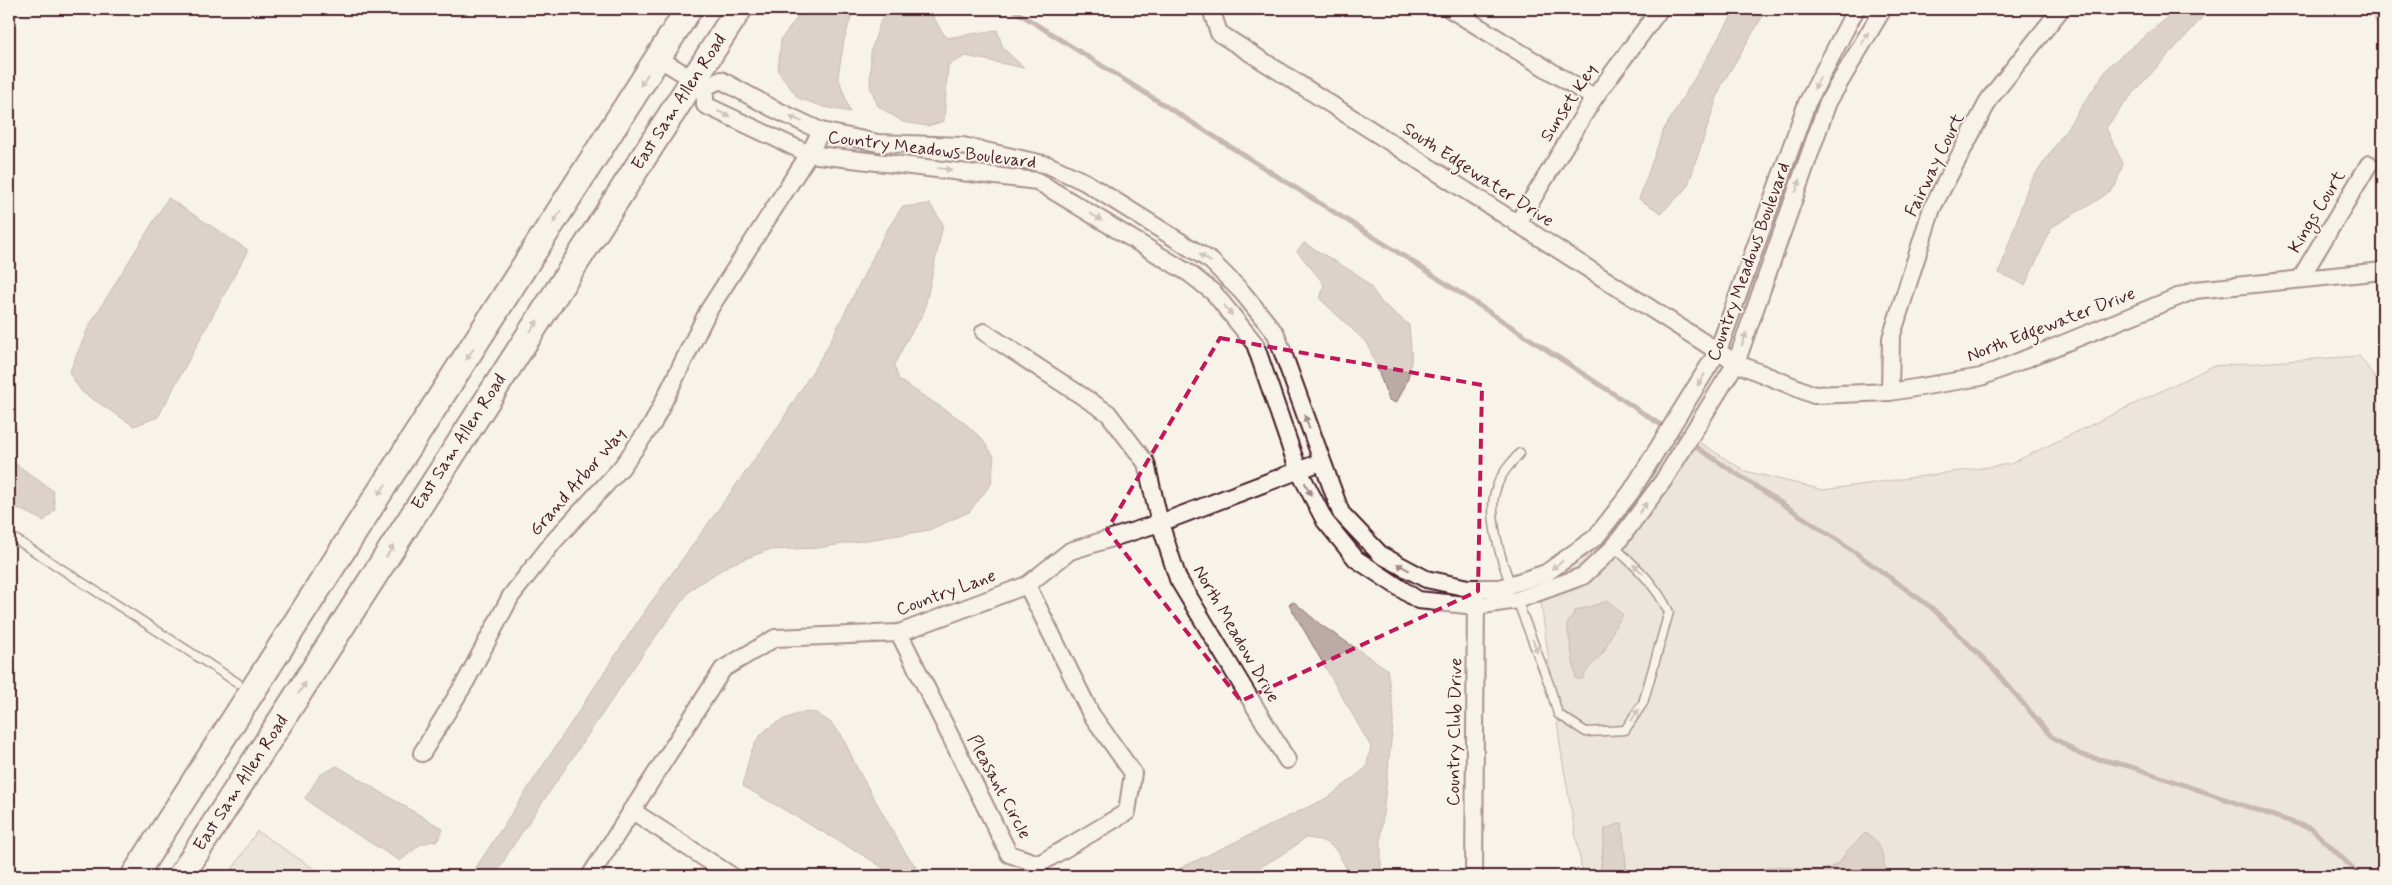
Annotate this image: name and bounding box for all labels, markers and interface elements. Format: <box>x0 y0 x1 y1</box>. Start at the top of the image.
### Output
street label: East Sam Allen Road <box>626 29 732 175</box>
one-way arrow <box>1860 32 1869 45</box>
street label: Sunset Key <box>1535 59 1603 147</box>
one-way arrow <box>639 73 649 86</box>
one-way arrow <box>1813 76 1821 90</box>
street label: Fairway Court <box>1900 109 1971 221</box>
one-way arrow <box>717 110 731 118</box>
one-way arrow <box>789 115 804 124</box>
street label: South Edgewater Drive <box>1397 117 1558 235</box>
street label: Country Meadows Boulevard <box>826 125 1038 175</box>
street label: Country Meadows Boulevard <box>1702 159 1796 365</box>
one-way arrow <box>937 165 953 173</box>
street label: Kings Court <box>2283 166 2352 258</box>
one-way arrow <box>1794 178 1802 193</box>
one-way arrow <box>552 210 562 223</box>
one-way arrow <box>1089 212 1102 222</box>
one-way arrow <box>1199 253 1212 263</box>
street label: North Edgewater Drive <box>1963 282 2139 370</box>
one-way arrow <box>1222 303 1233 316</box>
one-way arrow <box>529 320 539 333</box>
one-way arrow <box>1741 332 1749 347</box>
one-way arrow <box>465 347 474 360</box>
street label: East Sam Allen Road <box>406 369 512 515</box>
one-way arrow <box>1696 373 1705 386</box>
one-way arrow <box>1303 415 1310 430</box>
street label: Grand Arbor Way <box>524 423 632 541</box>
one-way arrow <box>1304 481 1312 496</box>
one-way arrow <box>377 484 387 497</box>
one-way arrow <box>1638 501 1648 515</box>
one-way arrow <box>385 545 394 558</box>
one-way arrow <box>1551 560 1564 571</box>
street label: North Meadow Drive <box>1187 561 1285 707</box>
one-way arrow <box>1396 563 1411 571</box>
one-way arrow <box>1632 563 1645 574</box>
street label: Country Lane <box>893 564 999 622</box>
one-way arrow <box>1531 639 1539 654</box>
street label: Country Club Drive <box>1442 658 1468 806</box>
one-way arrow <box>297 681 306 695</box>
one-way arrow <box>1630 708 1640 721</box>
street label: East Sam Allen Road <box>188 710 294 856</box>
street label: Pleasant Circle <box>961 731 1037 843</box>

